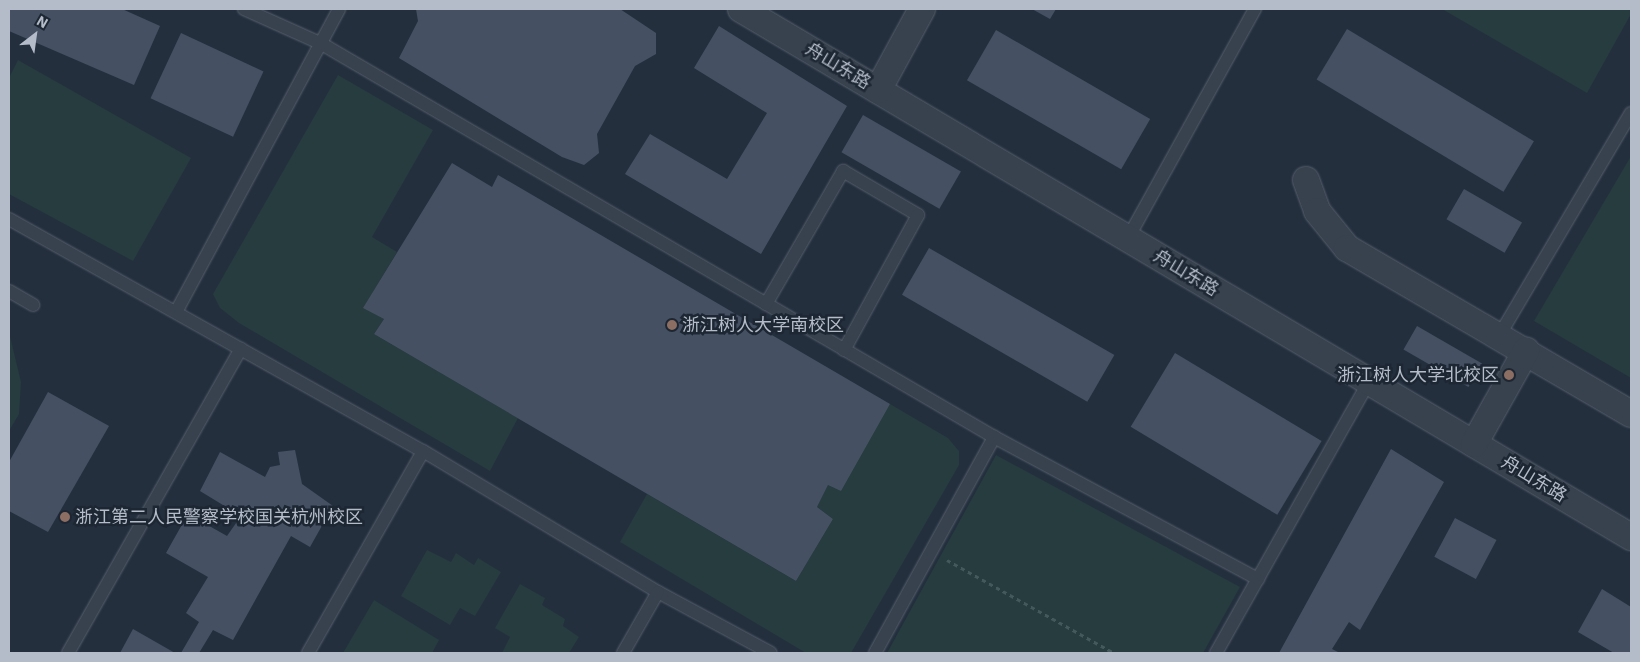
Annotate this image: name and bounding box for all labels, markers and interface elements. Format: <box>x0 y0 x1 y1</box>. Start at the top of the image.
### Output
north arrow <box>10 10 60 60</box>
text: N <box>34 12 51 32</box>
street label: 舟山东路 <box>802 38 874 94</box>
street label: 舟山东路 <box>1150 245 1222 301</box>
place label: 浙江树人大学南校区 <box>682 314 844 336</box>
marker: 浙江树人大学南校区 <box>666 319 678 331</box>
place label: 浙江树人大学北校区 <box>1337 364 1499 386</box>
marker: 浙江树人大学北校区 <box>1503 369 1515 381</box>
street label: 舟山东路 <box>1498 451 1570 507</box>
place label: 浙江第二人民警察学校国关杭州校区 <box>75 506 363 528</box>
marker: 浙江第二人民警察学校国关杭州校区 <box>59 511 71 523</box>

